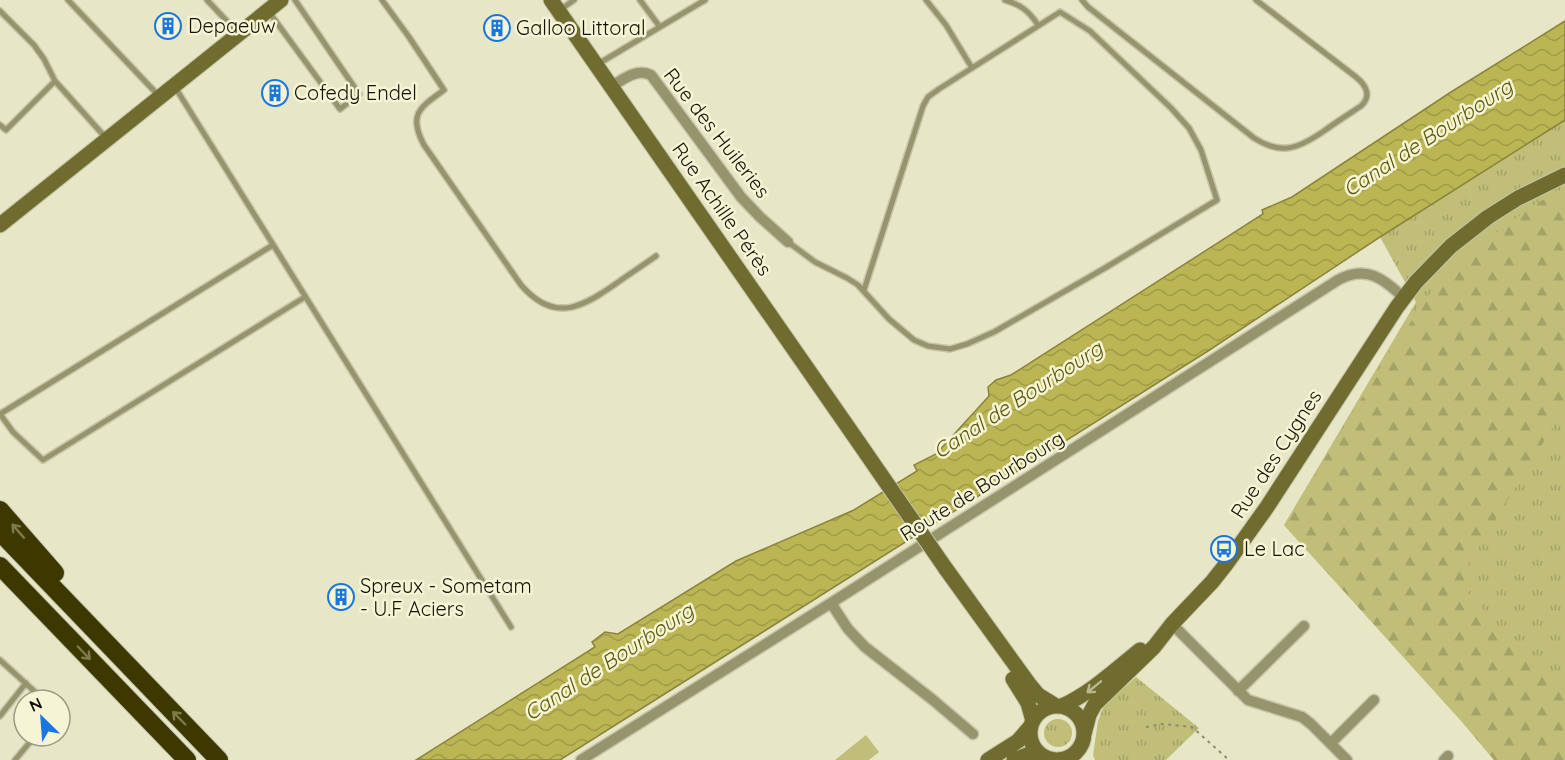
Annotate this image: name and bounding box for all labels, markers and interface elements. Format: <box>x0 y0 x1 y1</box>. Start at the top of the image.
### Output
building icon: Depaeuw <box>153 11 183 41</box>
place label: Depaeuw <box>188 13 276 38</box>
building icon: Galloo Littoral <box>482 13 512 43</box>
place label: Galloo Littoral <box>516 15 646 40</box>
street label: Rue des Huileries <box>659 63 776 203</box>
water label: Canal de Bourbourg <box>1338 72 1519 202</box>
building icon: Cofedy Endel <box>260 78 290 108</box>
place label: Cofedy Endel <box>294 80 417 105</box>
street label: Rue Achille Pérès <box>667 137 778 280</box>
water label: Canal de Bourbourg <box>928 334 1109 464</box>
street label: Rue des Cygnes <box>1225 385 1326 523</box>
street label: Route de Bourbourg <box>895 425 1068 546</box>
one-way arrow <box>11 524 25 539</box>
bus stop icon: Le Lac <box>1209 534 1239 564</box>
place label: Le Lac <box>1244 536 1305 561</box>
place label: Spreux - Sometam - U.F Aciers <box>360 573 532 621</box>
building icon: Spreux - Sometam - U.F Aciers <box>326 582 356 612</box>
water label: Canal de Bourbourg <box>519 596 700 726</box>
one-way arrow <box>77 646 91 661</box>
one-way arrow <box>1086 680 1102 693</box>
north arrow <box>12 688 72 748</box>
text: N <box>26 693 45 716</box>
one-way arrow <box>171 710 186 725</box>

